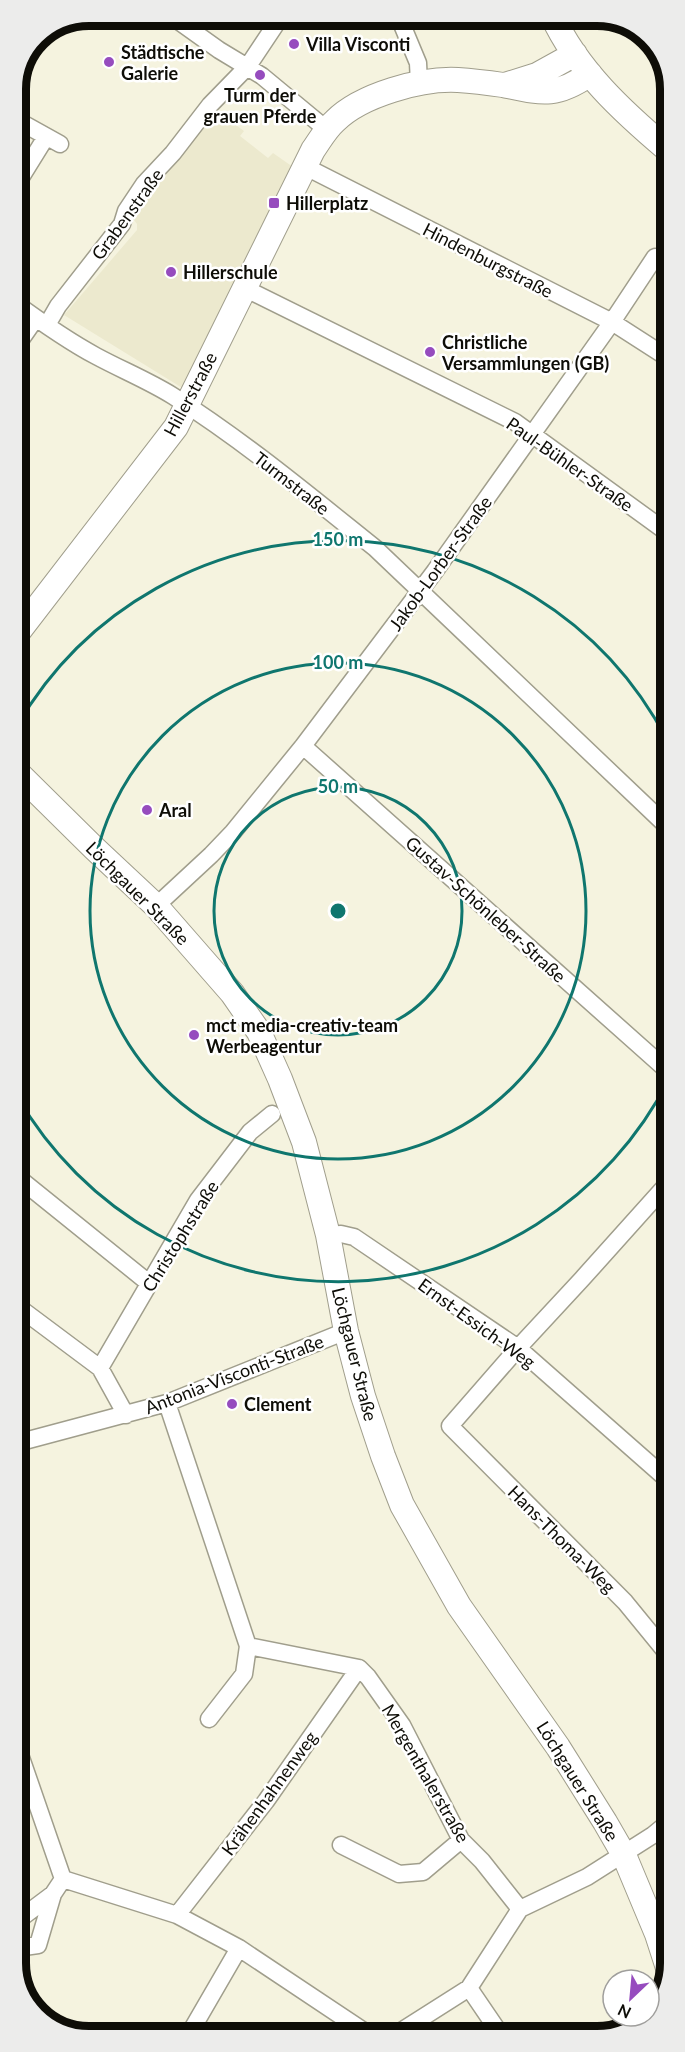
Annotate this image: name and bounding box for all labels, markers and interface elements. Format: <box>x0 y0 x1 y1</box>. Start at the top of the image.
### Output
place label: Villa Visconti <box>305 33 410 55</box>
marker: Villa Visconti <box>287 37 301 51</box>
place label: Städtische Galerie <box>121 41 205 84</box>
marker: Städtische Galerie <box>102 55 116 69</box>
marker: Turm der grauen Pferde <box>253 68 267 82</box>
place label: Turm der grauen Pferde <box>204 84 317 127</box>
street label: Grabenstraße <box>86 164 168 264</box>
place label: Hillerplatz <box>286 192 368 214</box>
marker: Hillerplatz <box>267 196 281 210</box>
street label: Hindenburgstraße <box>419 218 557 302</box>
place label: Hillerschule <box>183 261 278 283</box>
marker: Hillerschule <box>164 265 178 279</box>
place label: Christliche Versammlungen (GB) <box>441 331 609 374</box>
marker: Christliche Versammlungen (GB) <box>423 345 437 359</box>
street label: Hillerstraße <box>159 348 221 440</box>
street label: Paul-Bühler-Straße <box>502 412 638 516</box>
street label: Turmstraße <box>250 447 334 519</box>
street label: Jakob-Lorber-Straße <box>384 492 496 634</box>
text: 150 m <box>313 528 363 550</box>
text: 100 m <box>313 651 363 673</box>
text: 50 m <box>318 775 358 797</box>
place label: Aral <box>158 799 192 821</box>
marker: Aral <box>140 803 154 817</box>
street label: Gustav-Schönleber-Straße <box>401 831 571 987</box>
street label: Löchgauer Straße <box>82 837 194 949</box>
centre of rings <box>328 901 348 921</box>
place label: mct media-creativ-team Werbeagentur <box>206 1014 398 1057</box>
marker: mct media-creativ-team Werbeagentur <box>187 1028 201 1042</box>
street label: Christophstraße <box>137 1176 223 1296</box>
street label: Ernst-Essich-Weg <box>414 1273 540 1373</box>
street label: Löchgauer Straße <box>328 1285 382 1423</box>
street label: Antonia-Visconti-Straße <box>141 1330 327 1418</box>
place label: Clement <box>244 1393 312 1415</box>
marker: Clement <box>225 1397 239 1411</box>
street label: Hans-Thoma-Weg <box>504 1481 620 1597</box>
street label: Mergenthalerstraße <box>377 1700 475 1846</box>
street label: Löchgauer Straße <box>532 1717 624 1845</box>
street label: Krähenhahnenweg <box>217 1727 321 1859</box>
north arrow <box>601 1968 661 2028</box>
text: N <box>615 2001 634 2023</box>

